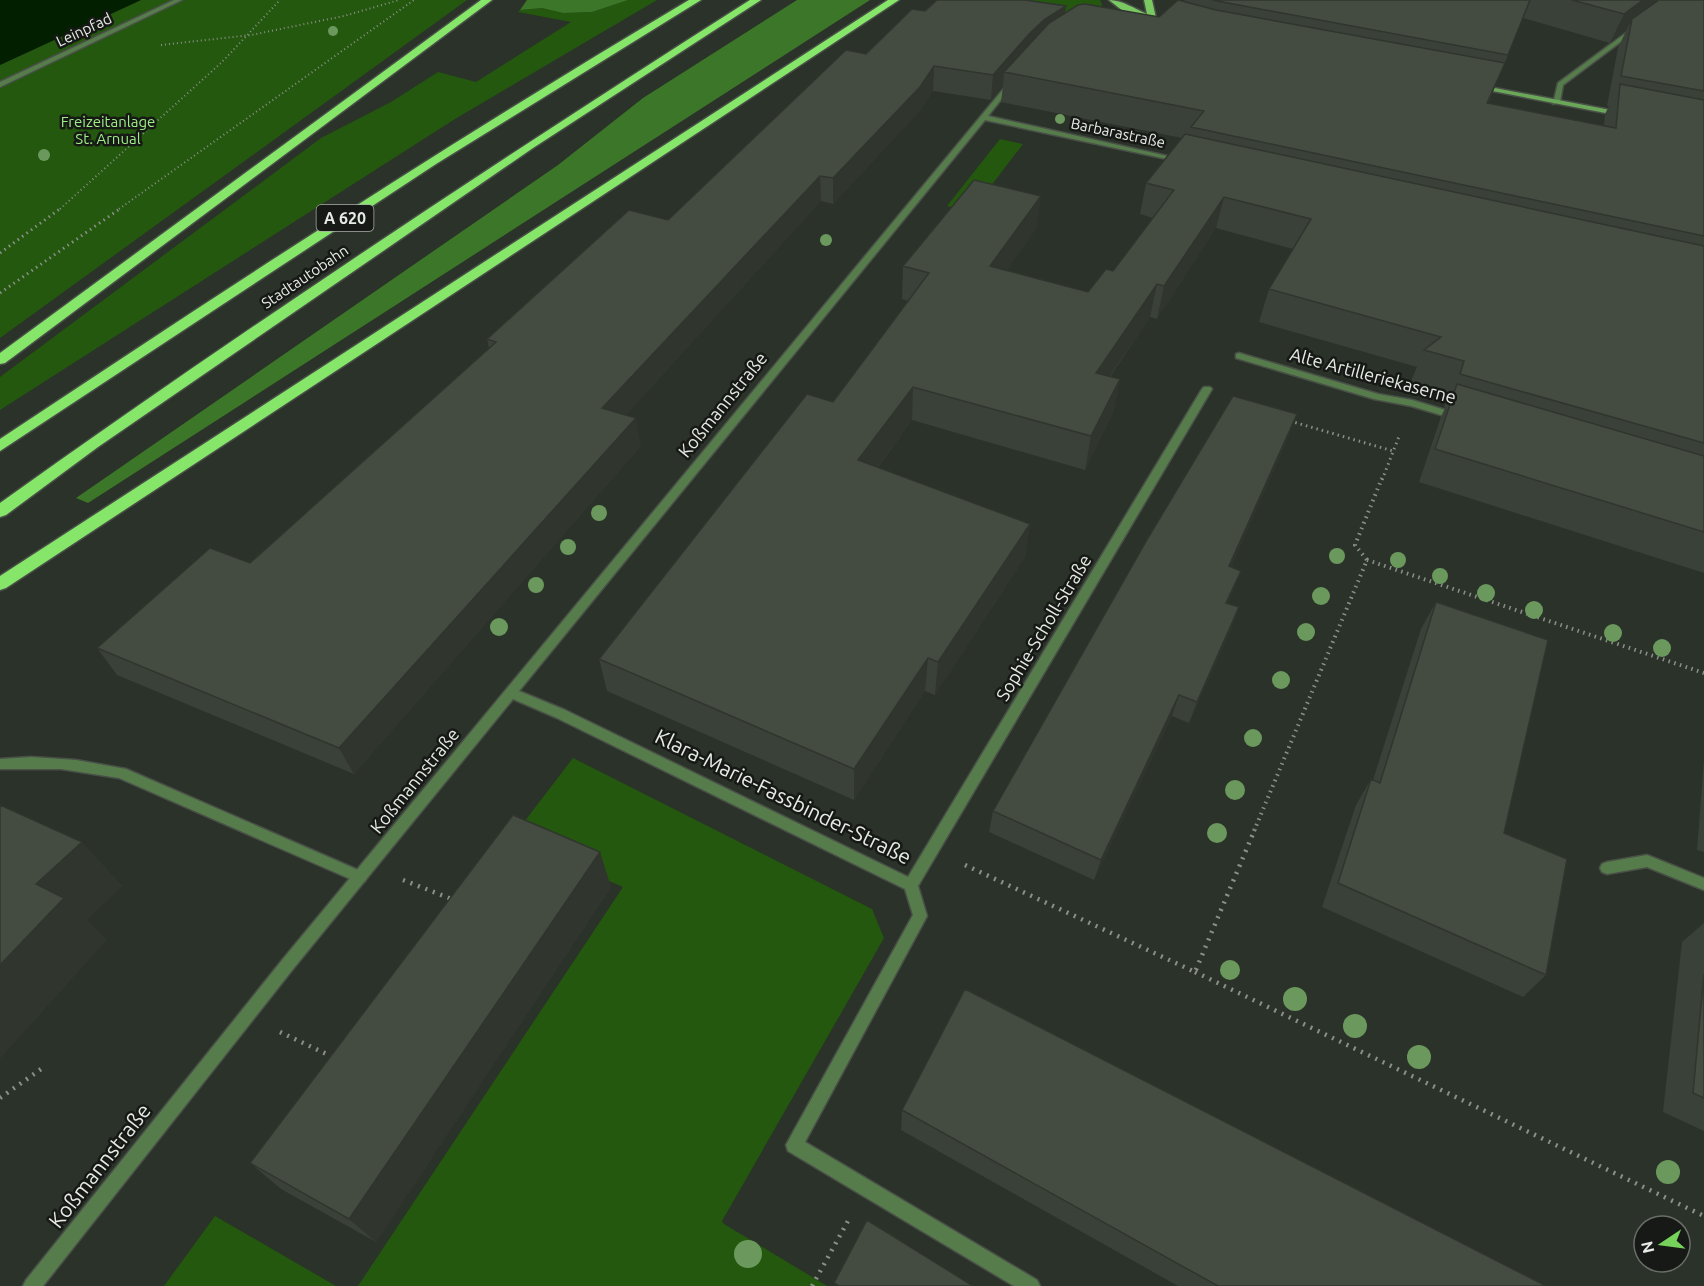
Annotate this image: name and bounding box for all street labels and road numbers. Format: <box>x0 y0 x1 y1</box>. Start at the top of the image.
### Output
street label: Leinpfad <box>53 9 114 50</box>
street label: Barbarastraße <box>1069 114 1167 151</box>
road number: A 620 <box>316 205 374 231</box>
street label: Stadtautobahn <box>258 241 351 312</box>
street label: Alte Artilleriekaserne <box>1288 343 1458 407</box>
street label: Koßmannstraße <box>674 348 771 461</box>
street label: Sophie-Scholl-Straße <box>992 551 1095 704</box>
street label: Klara-Marie-Fassbinder-Straße <box>651 723 915 869</box>
street label: Koßmannstraße <box>366 724 463 837</box>
street label: Koßmannstraße <box>43 1099 155 1232</box>

